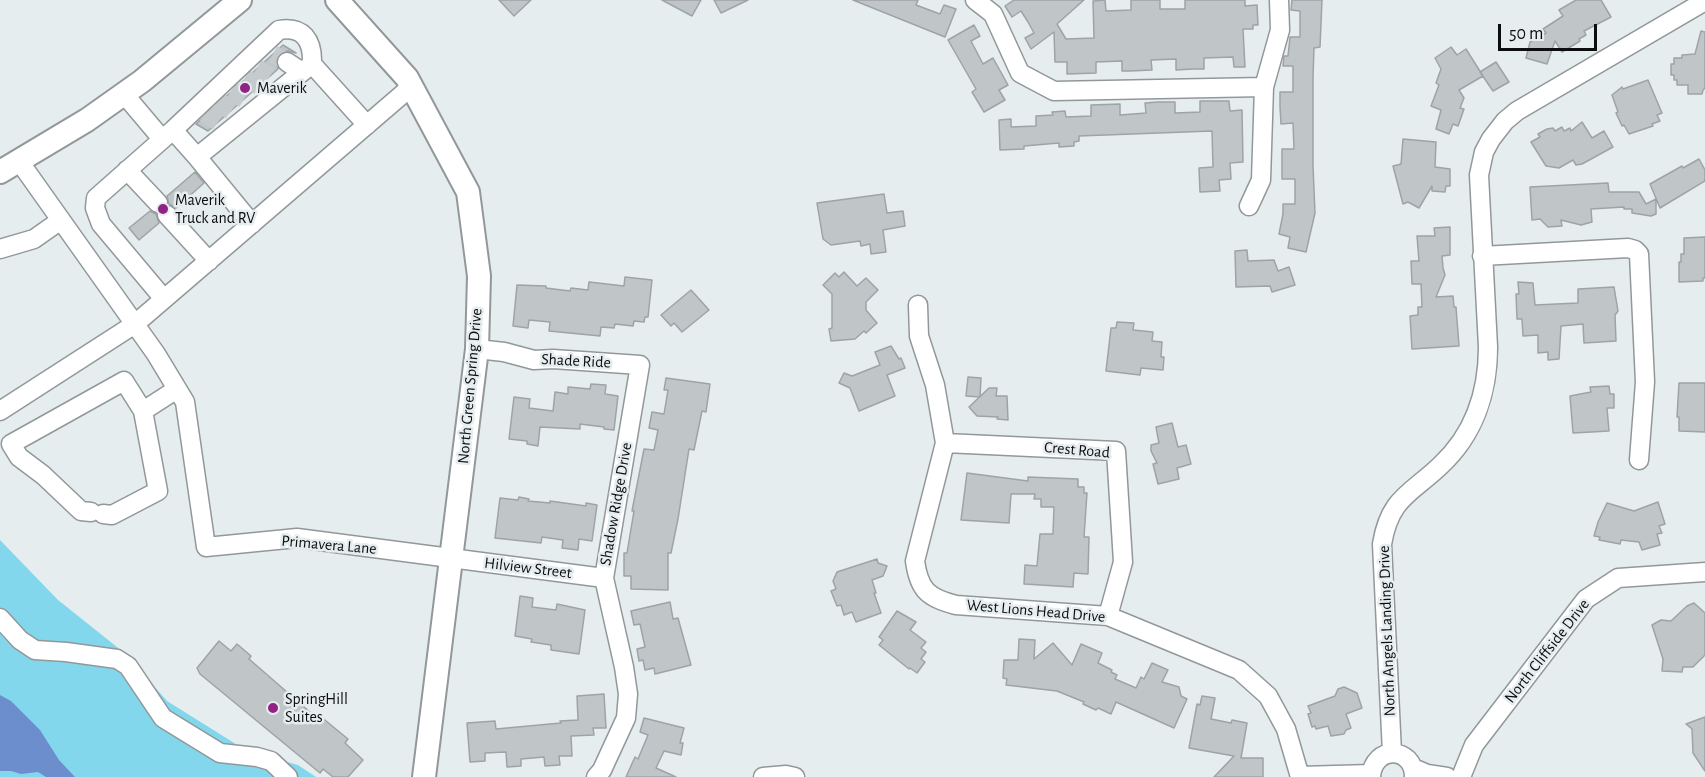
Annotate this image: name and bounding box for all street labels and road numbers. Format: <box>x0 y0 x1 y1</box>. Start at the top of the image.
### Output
street label: North Green Spring Drive <box>454 307 486 465</box>
street label: Shade Ride <box>541 350 611 372</box>
street label: Crest Road <box>1043 438 1111 462</box>
street label: Shadow Ridge Drive <box>596 441 636 567</box>
street label: Primavera Lane <box>281 531 377 559</box>
street label: North Angels Landing Drive <box>1374 545 1400 717</box>
street label: Hilview Street <box>483 553 573 583</box>
street label: West Lions Head Drive <box>966 595 1106 627</box>
street label: North Cliffside Drive <box>1500 595 1594 707</box>

